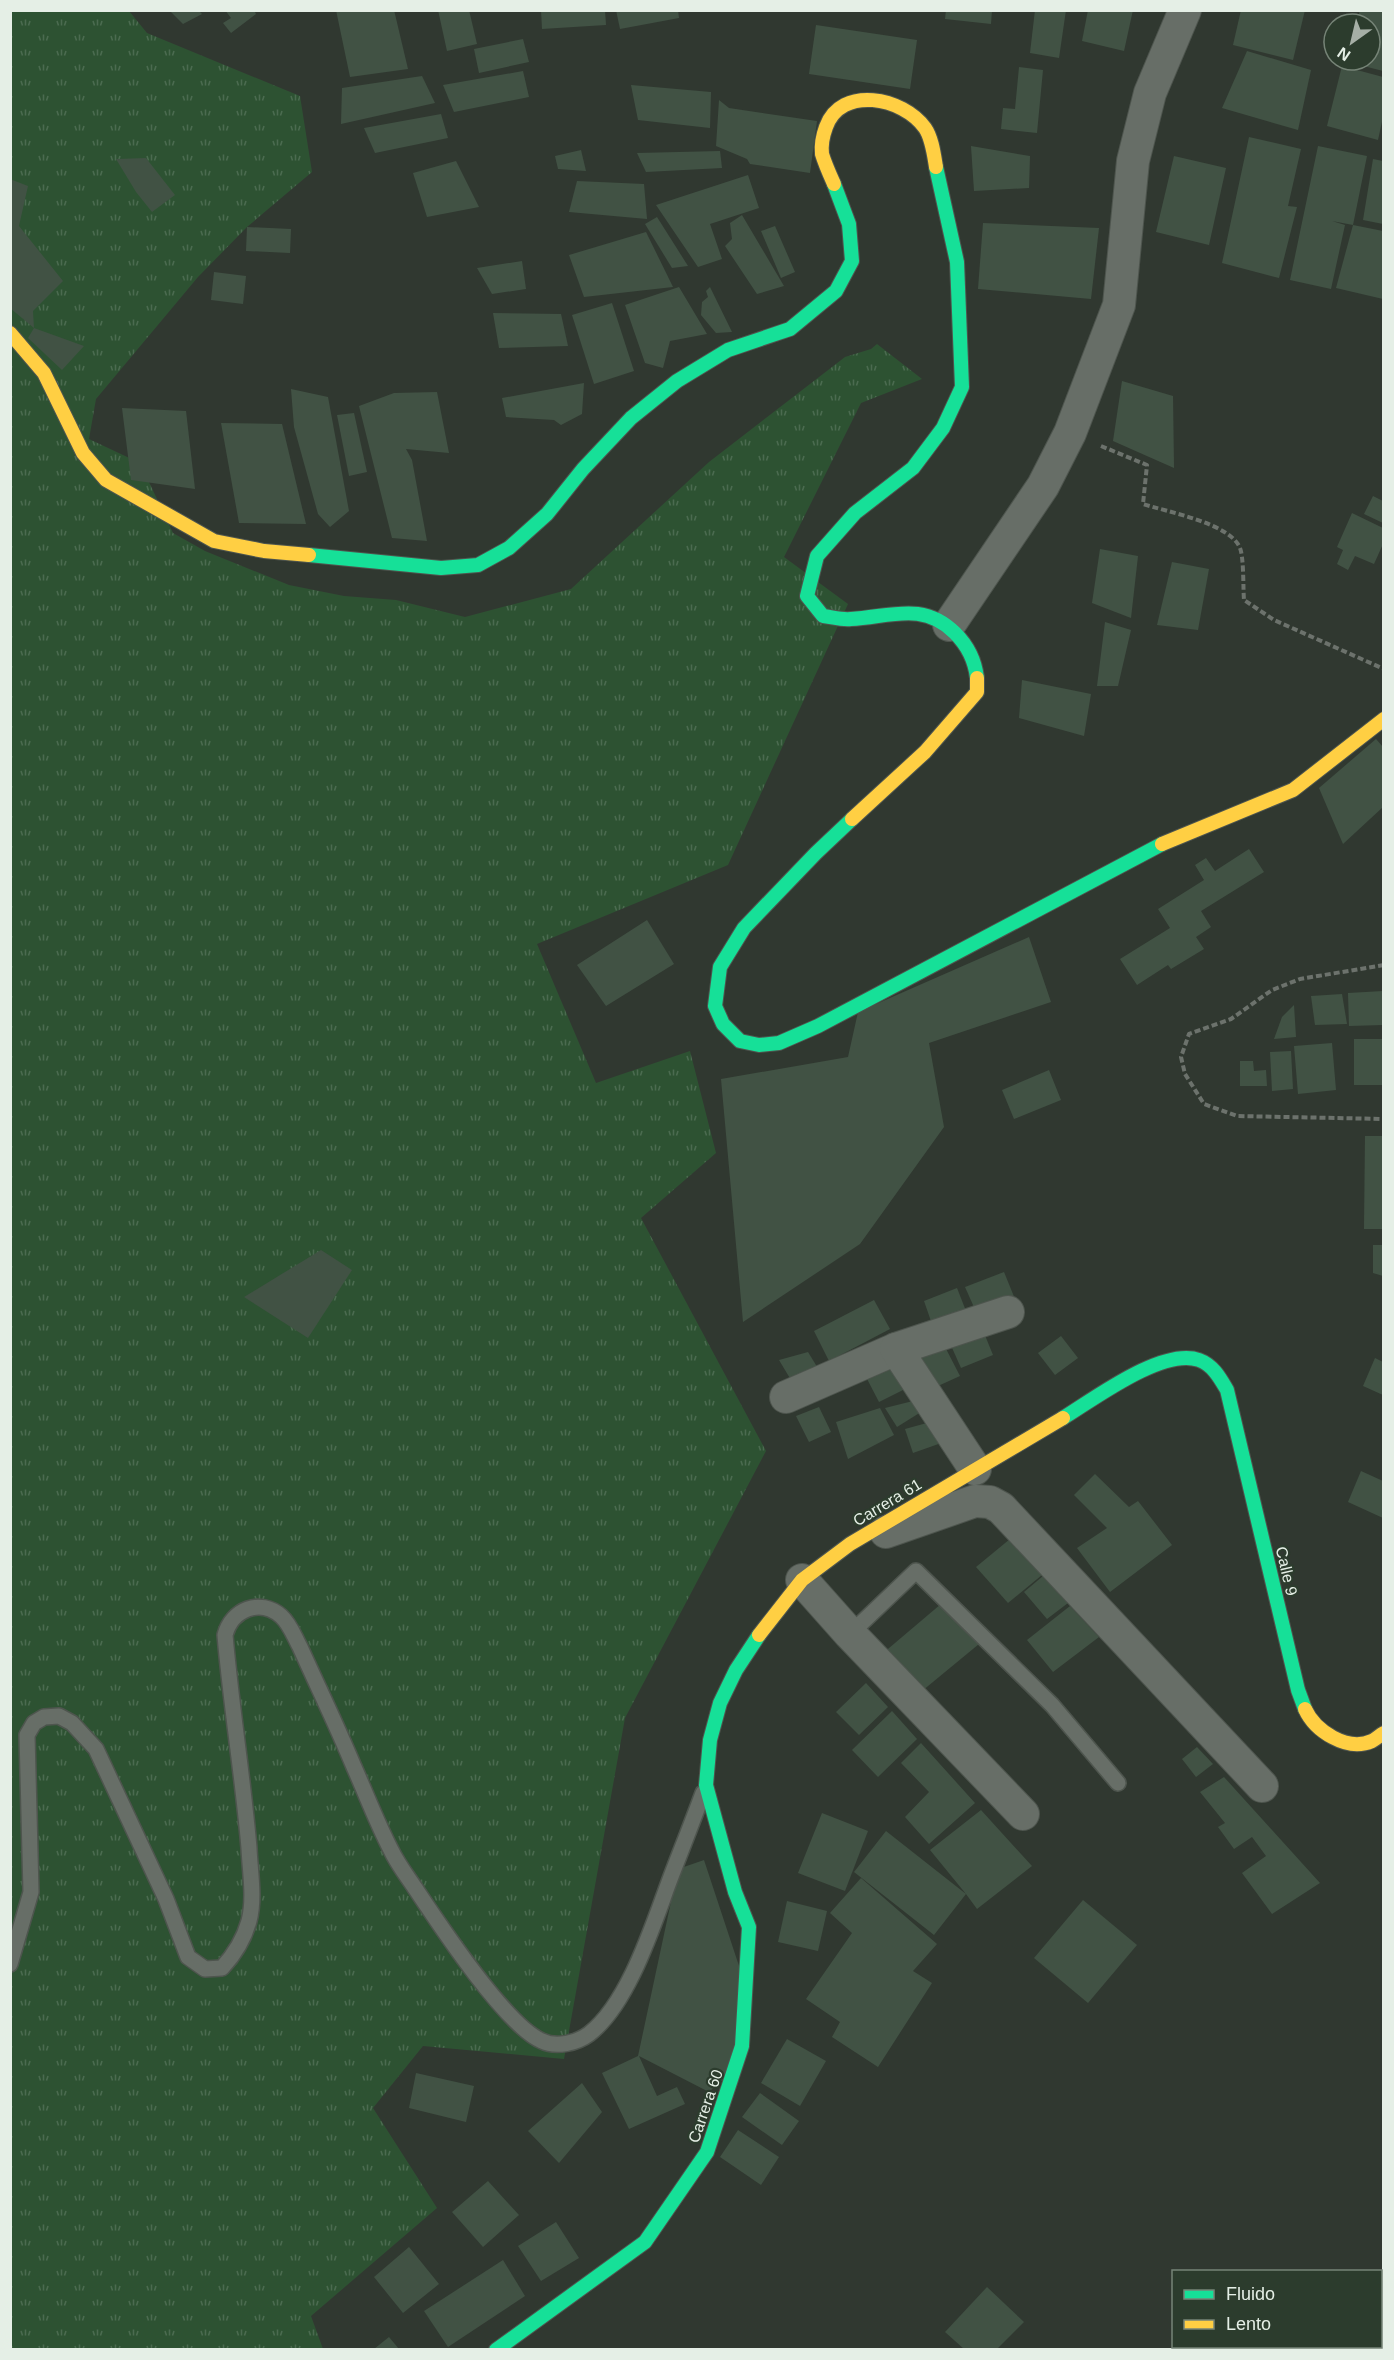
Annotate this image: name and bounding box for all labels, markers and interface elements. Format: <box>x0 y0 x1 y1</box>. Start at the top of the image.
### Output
north arrow <box>1322 12 1382 72</box>
text: N <box>1334 44 1353 64</box>
street label: Carrera 61 <box>850 1475 924 1529</box>
street label: Calle 9 <box>1273 1545 1300 1597</box>
street label: Carrera 60 <box>685 2067 726 2145</box>
legend <box>1172 2270 1382 2348</box>
text: Fluido <box>1226 2284 1275 2304</box>
text: Lento <box>1226 2314 1271 2334</box>

